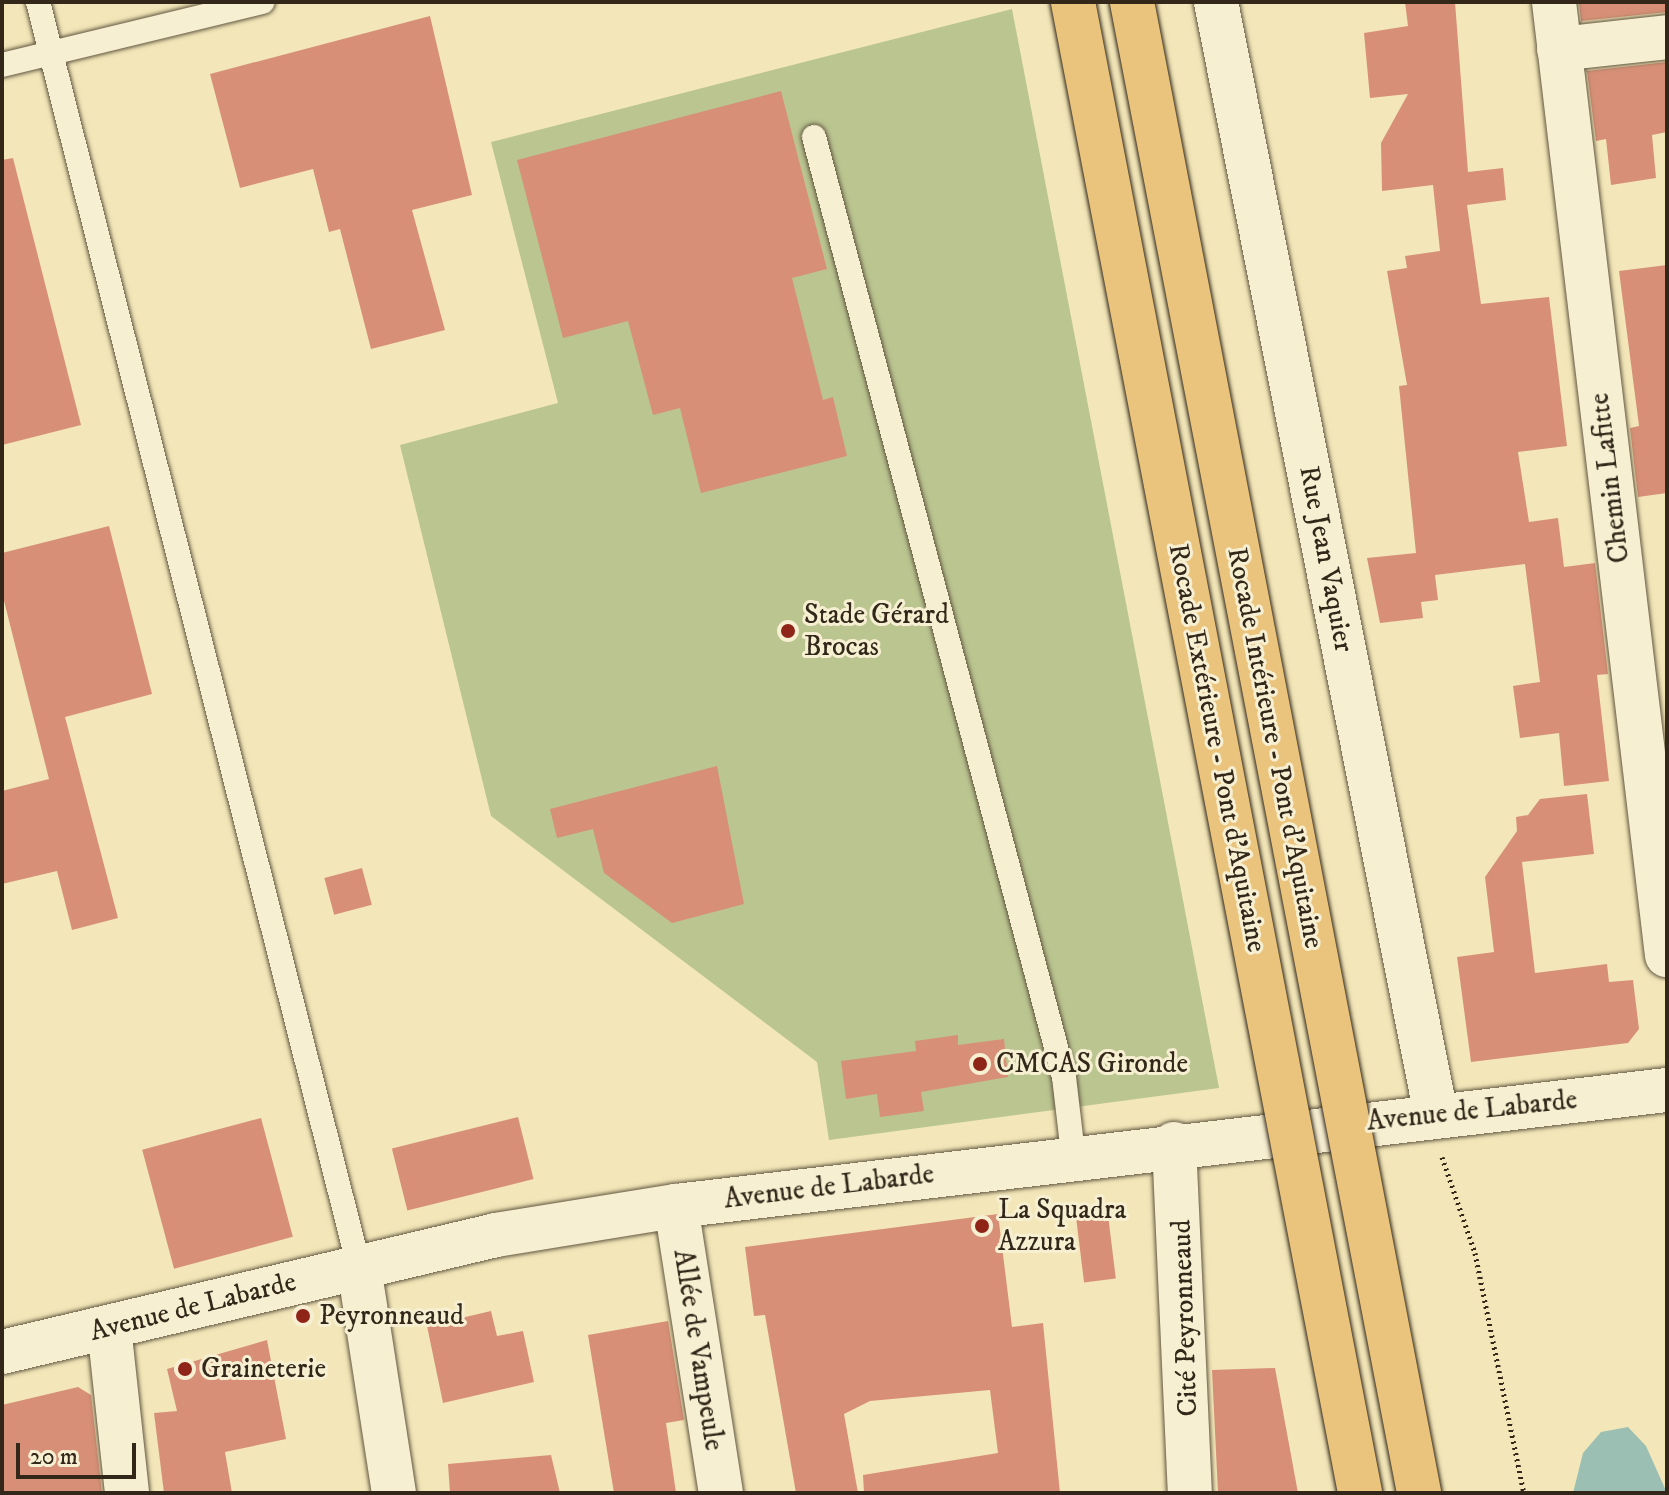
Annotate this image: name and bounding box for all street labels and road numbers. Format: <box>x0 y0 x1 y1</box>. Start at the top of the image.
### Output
street label: Chemin Lafitte <box>1583 391 1637 565</box>
street label: Rue Jean Vaquier <box>1291 463 1361 655</box>
street label: Rocade Extérieure - Pont d'Aquitaine <box>1161 541 1273 955</box>
street label: Rocade Intérieure - Pont d'Aquitaine <box>1220 545 1330 951</box>
street label: Avenue de Labarde <box>1365 1083 1579 1139</box>
street label: Avenue de Labarde <box>722 1157 936 1217</box>
street label: Cité Peyronneaud <box>1165 1219 1205 1417</box>
street label: Allée de Vampeule <box>666 1247 730 1453</box>
street label: Avenue de Labarde <box>86 1265 300 1349</box>

